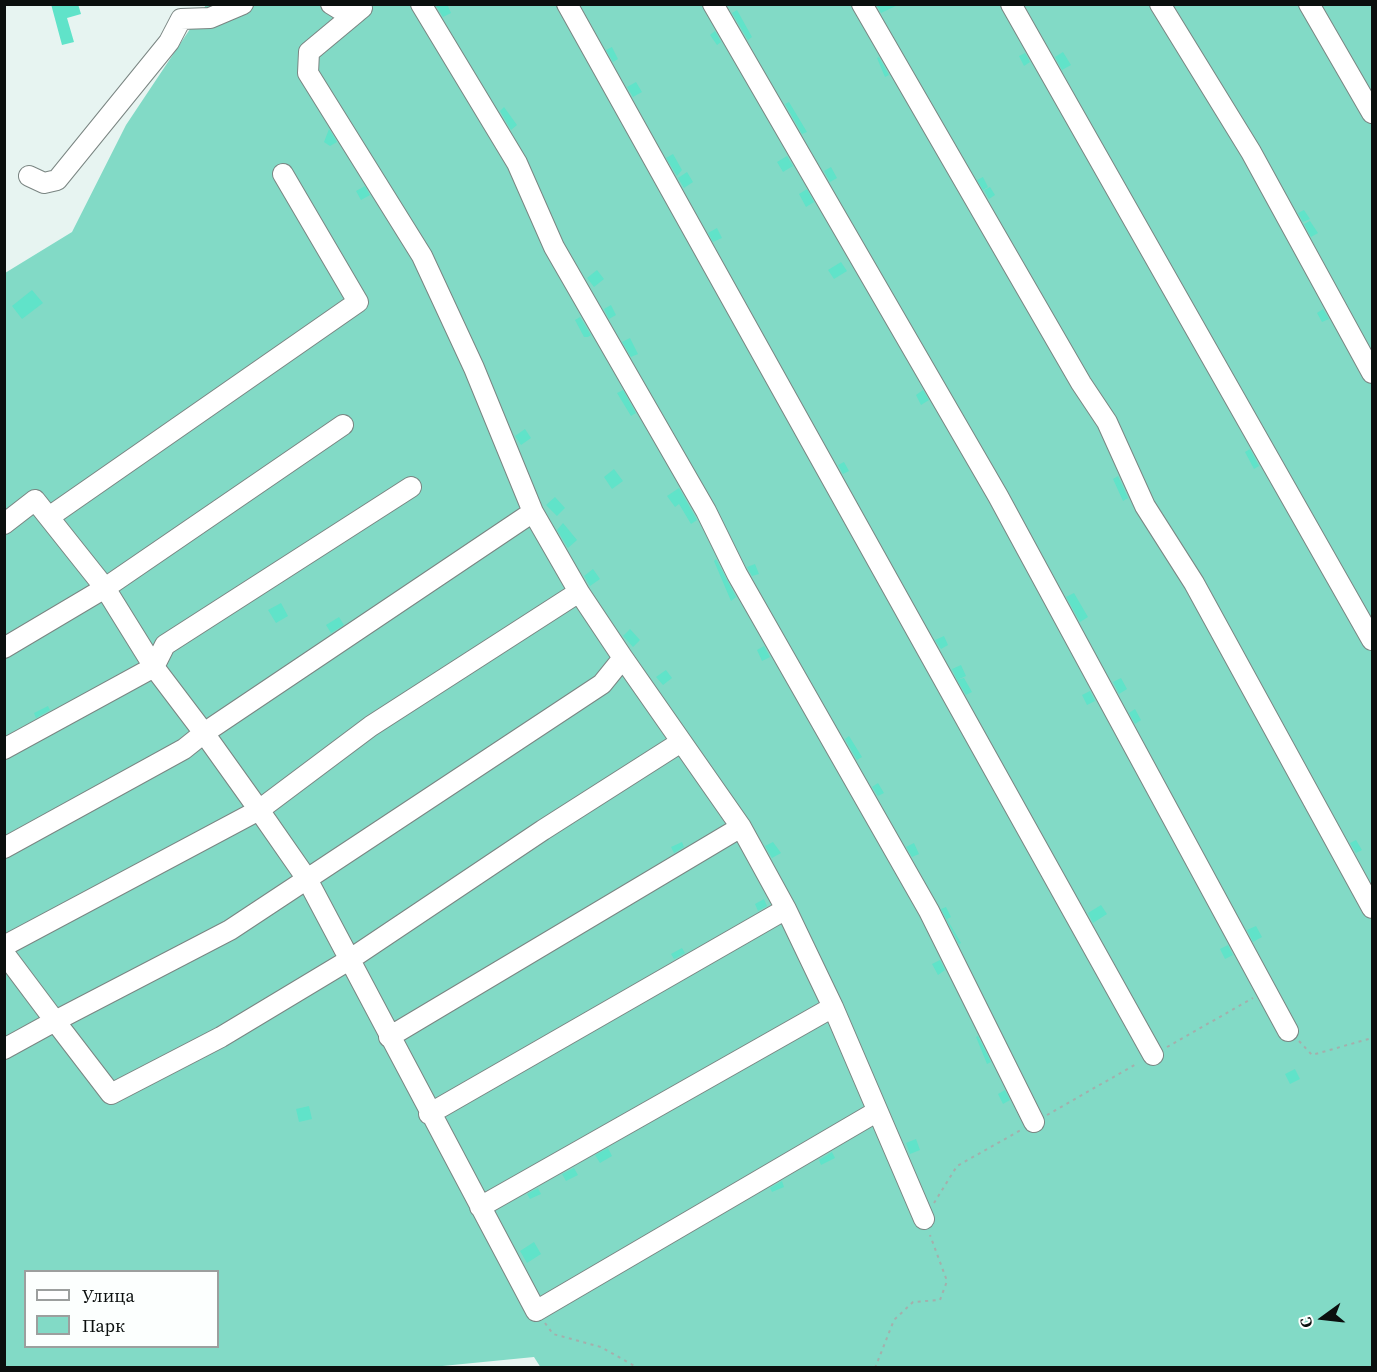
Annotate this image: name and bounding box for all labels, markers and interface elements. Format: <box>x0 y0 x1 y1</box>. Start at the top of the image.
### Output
legend <box>24 1270 219 1348</box>
text: Улица <box>82 1283 135 1308</box>
north arrow <box>1293 1288 1353 1348</box>
text: Парк <box>82 1313 125 1338</box>
text: С <box>1294 1315 1318 1330</box>

